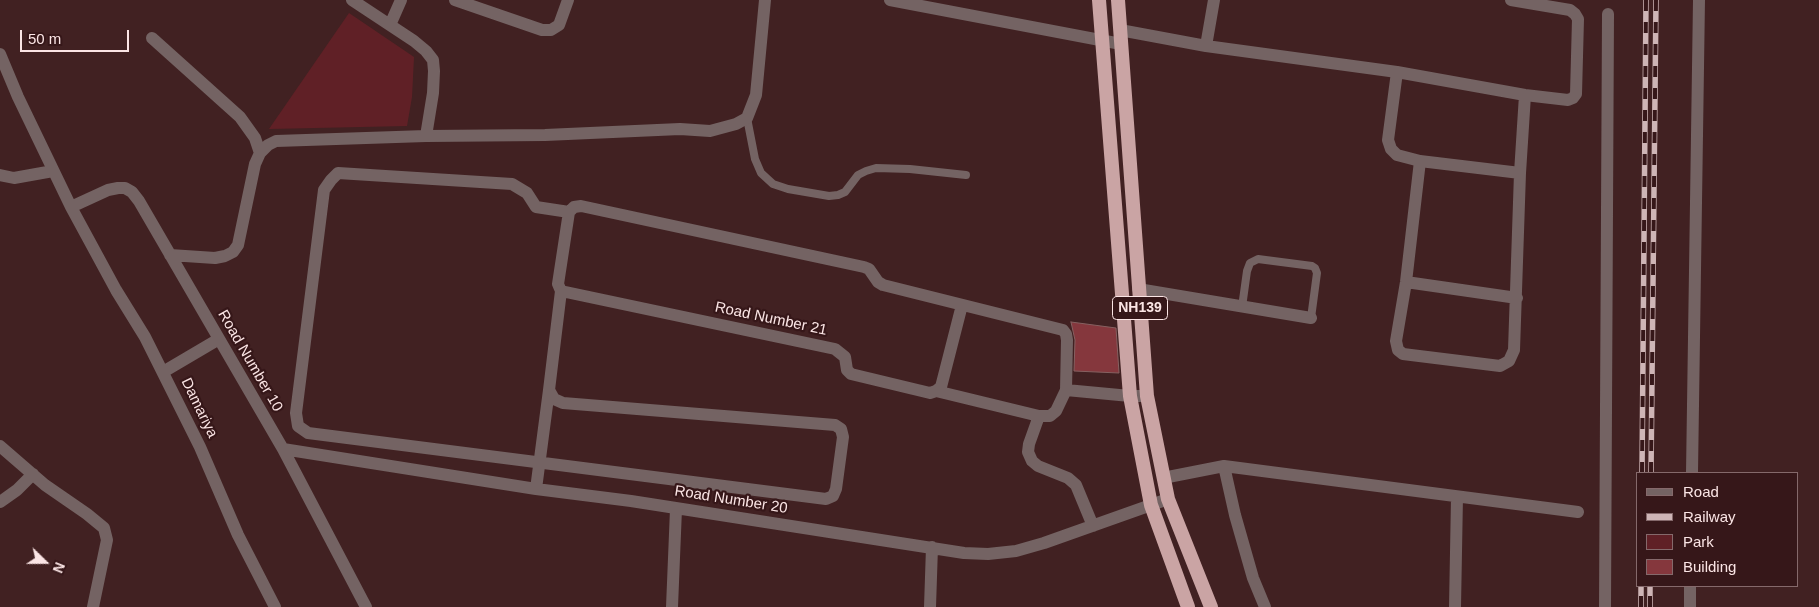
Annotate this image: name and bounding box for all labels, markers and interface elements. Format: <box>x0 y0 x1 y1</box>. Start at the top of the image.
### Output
scale bar <box>22 20 131 52</box>
text: 50 m <box>28 30 61 47</box>
road number: NH139 <box>1112 296 1168 320</box>
street label: Road Number 21 <box>713 298 829 340</box>
street label: Road Number 10 <box>214 307 286 415</box>
street label: Damariya <box>177 375 221 441</box>
legend <box>1636 472 1799 587</box>
street label: Road Number 20 <box>673 482 789 518</box>
text: Road <box>1683 483 1719 500</box>
text: Railway <box>1683 508 1736 525</box>
text: Park <box>1683 533 1714 550</box>
north arrow <box>20 537 70 587</box>
text: Building <box>1683 558 1736 575</box>
text: N <box>50 560 68 575</box>

